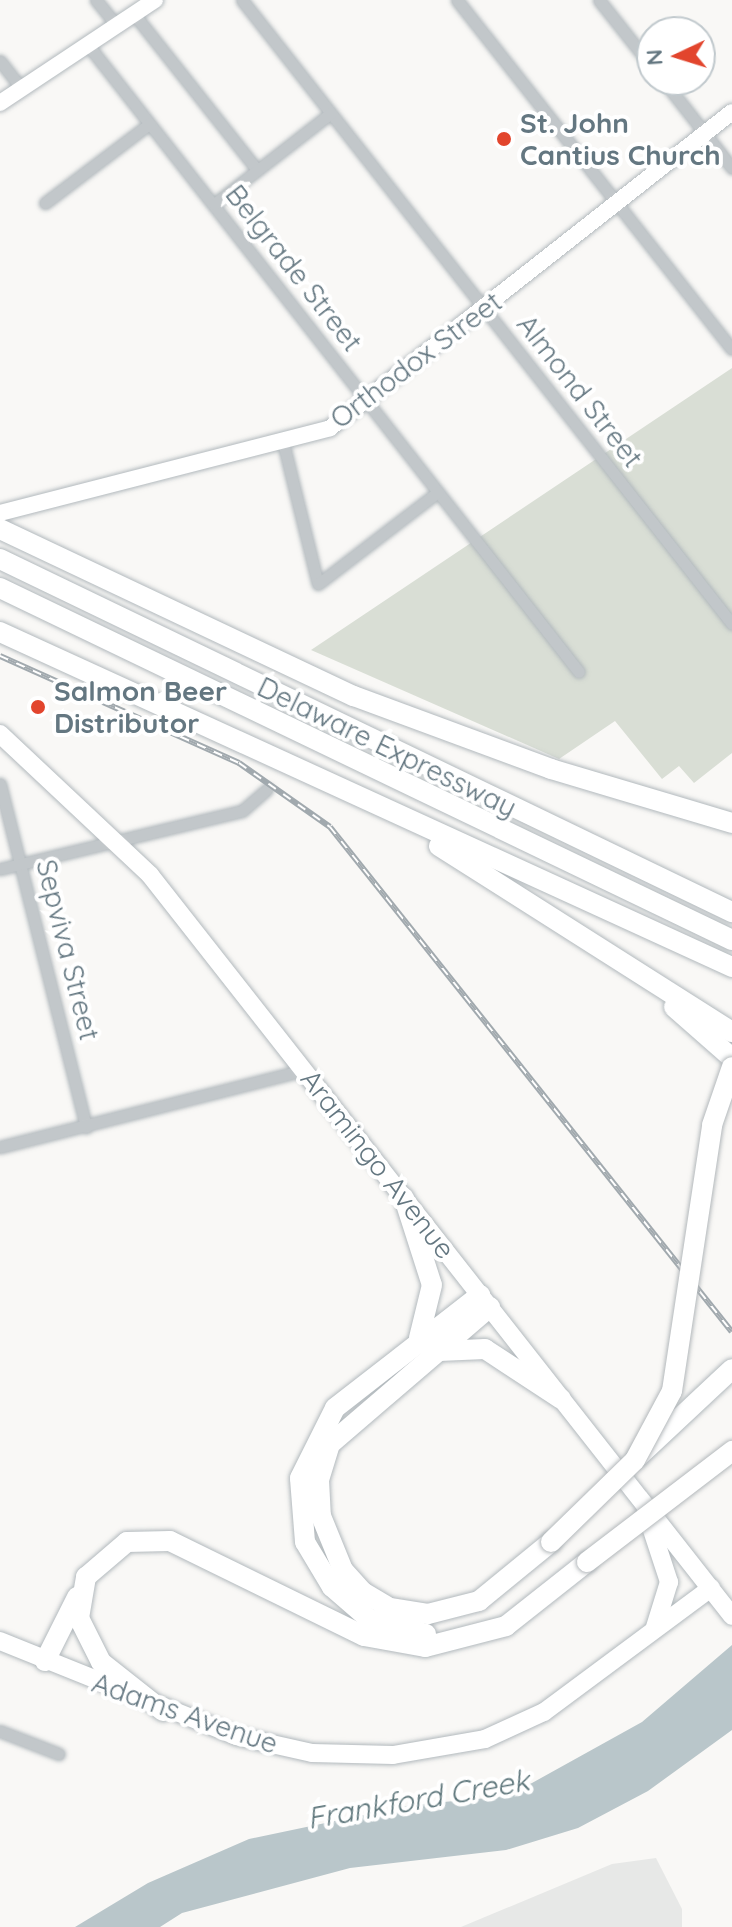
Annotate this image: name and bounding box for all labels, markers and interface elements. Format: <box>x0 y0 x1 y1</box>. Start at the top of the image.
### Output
north arrow <box>636 16 716 96</box>
text: N <box>640 48 669 67</box>
place label: St. John Cantius Church <box>520 106 721 172</box>
marker: St. John Cantius Church <box>495 130 513 148</box>
street label: Belgrade Street <box>219 178 369 358</box>
street label: Orthodox Street <box>324 285 508 435</box>
street label: Almond Street <box>510 308 650 474</box>
street label: Delaware Expressway <box>252 670 522 824</box>
place label: Salmon Beer Distributor <box>54 674 227 740</box>
marker: Salmon Beer Distributor <box>29 698 47 716</box>
street label: Sepviva Street <box>29 856 107 1044</box>
street label: Aramingo Avenue <box>294 1063 462 1265</box>
street label: Adams Avenue <box>88 1666 282 1760</box>
water label: Frankford Creek <box>304 1762 532 1836</box>

